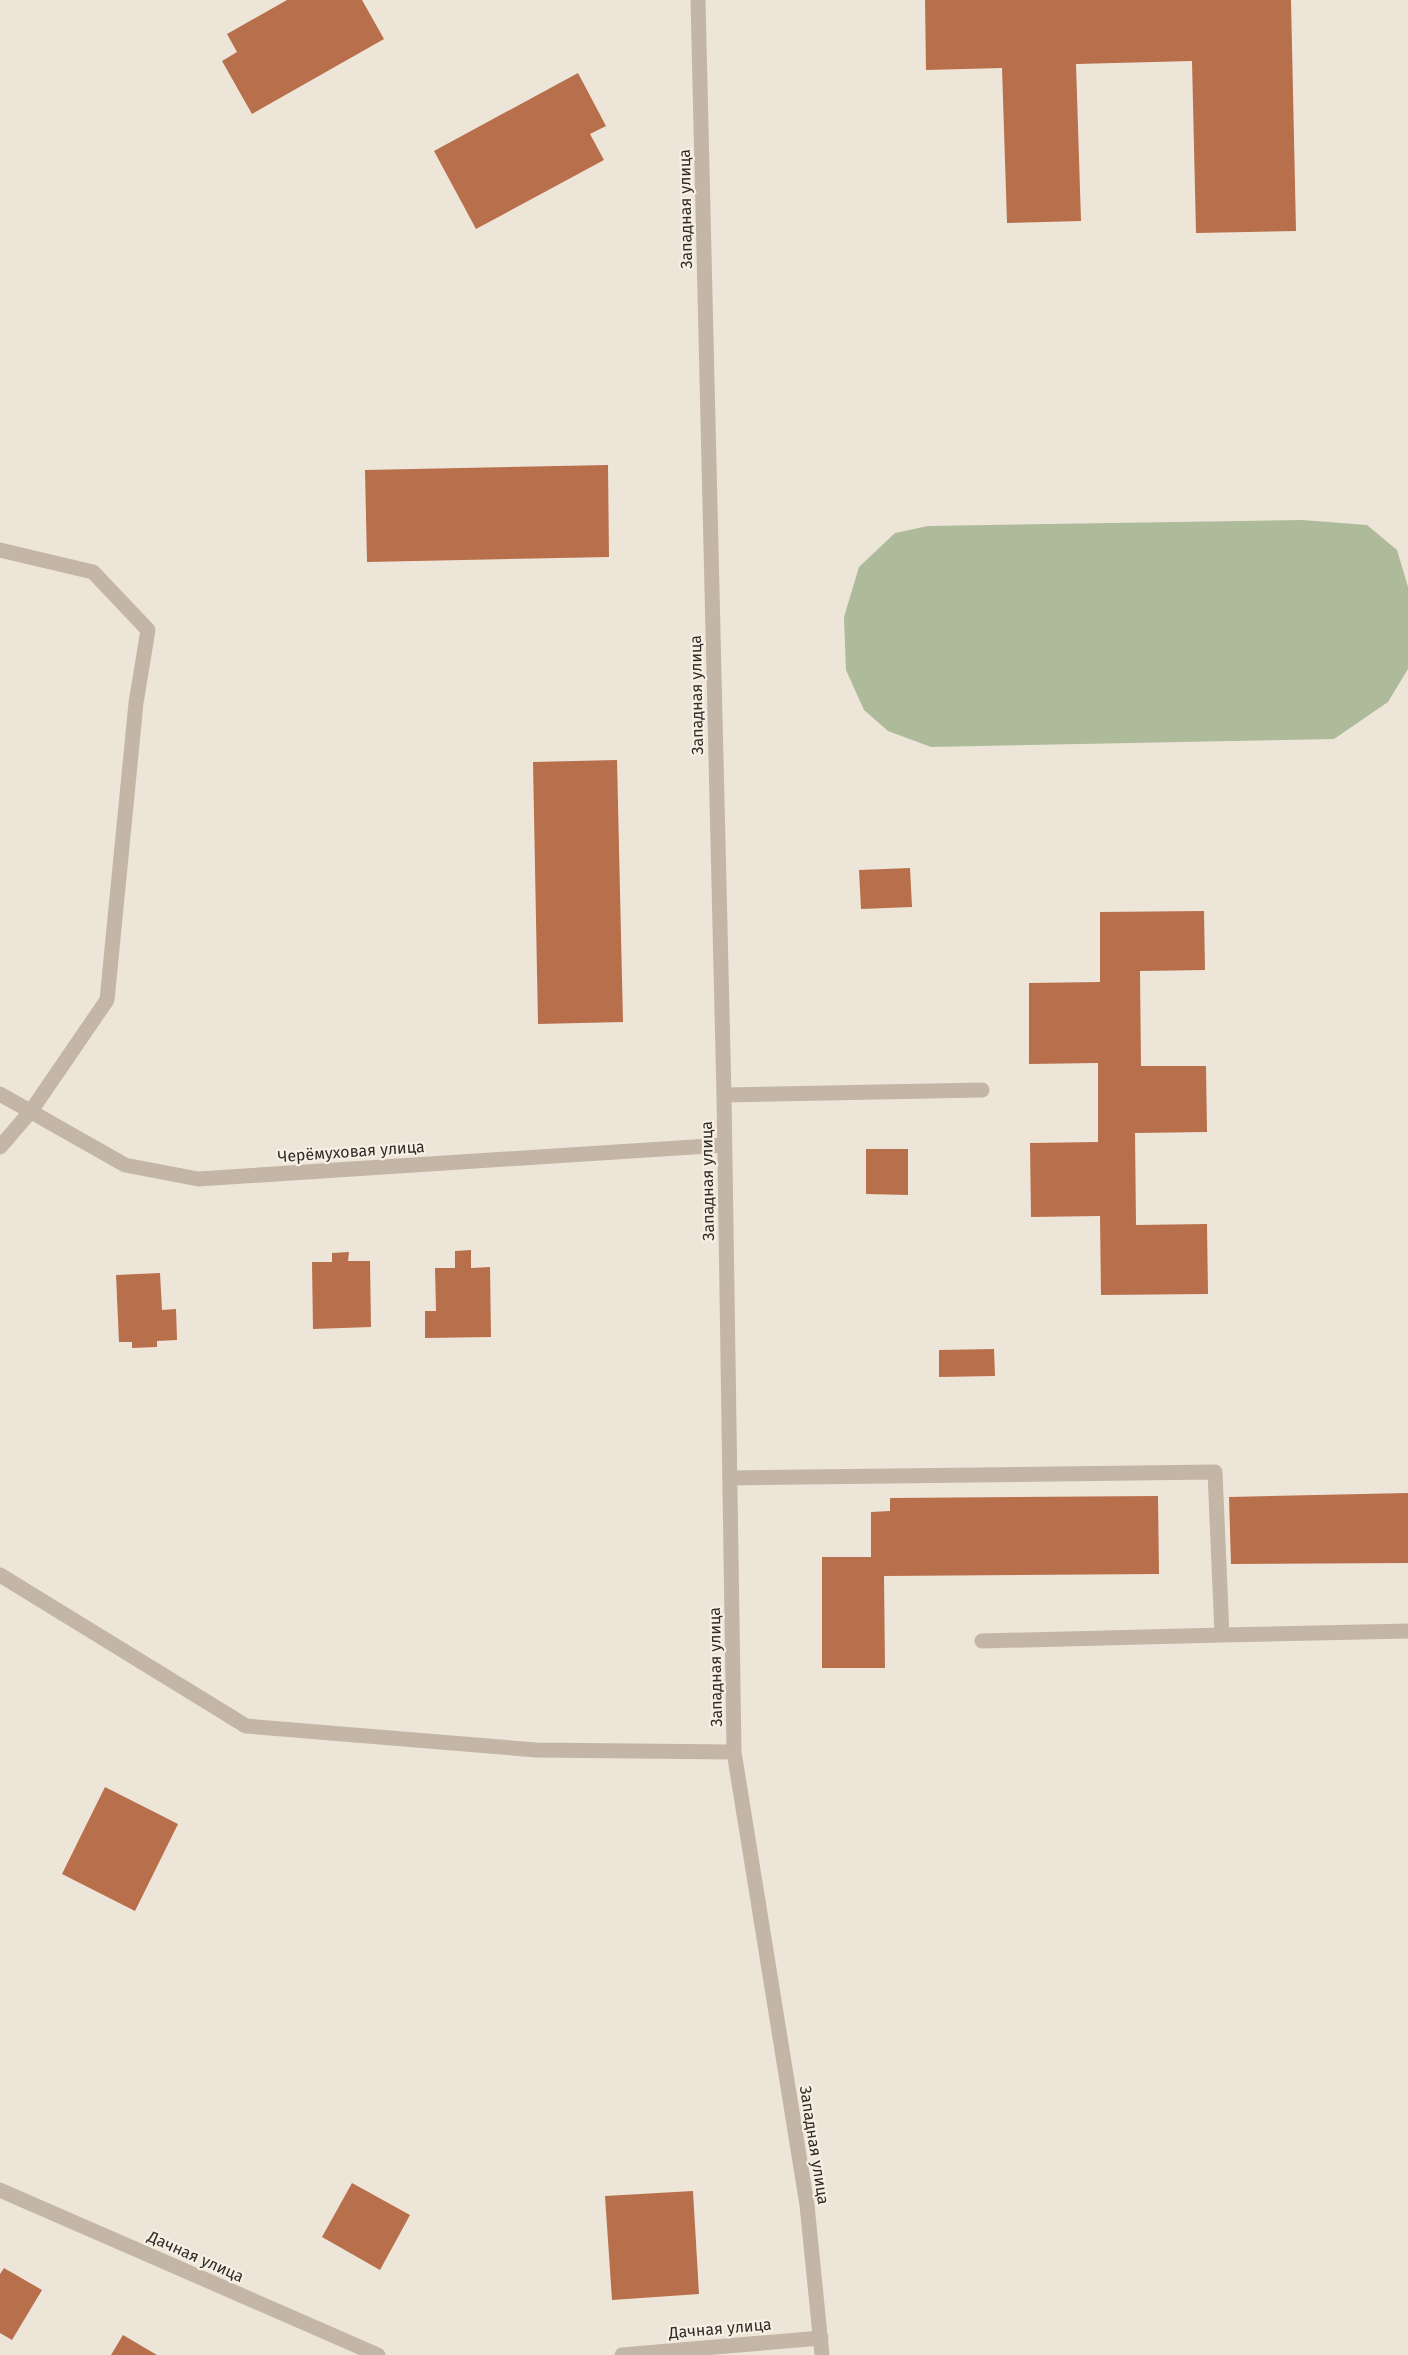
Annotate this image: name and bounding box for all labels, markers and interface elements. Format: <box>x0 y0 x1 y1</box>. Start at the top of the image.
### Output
street label: Западная улица <box>675 149 696 269</box>
street label: Западная улица <box>686 635 707 755</box>
street label: Западная улица <box>697 1121 718 1241</box>
street label: Черёмуховая улица <box>277 1137 425 1166</box>
street label: Западная улица <box>705 1607 726 1727</box>
street label: Западная улица <box>796 2084 833 2206</box>
street label: Дачная улица <box>144 2226 247 2286</box>
street label: Дачная улица <box>667 2315 772 2343</box>

